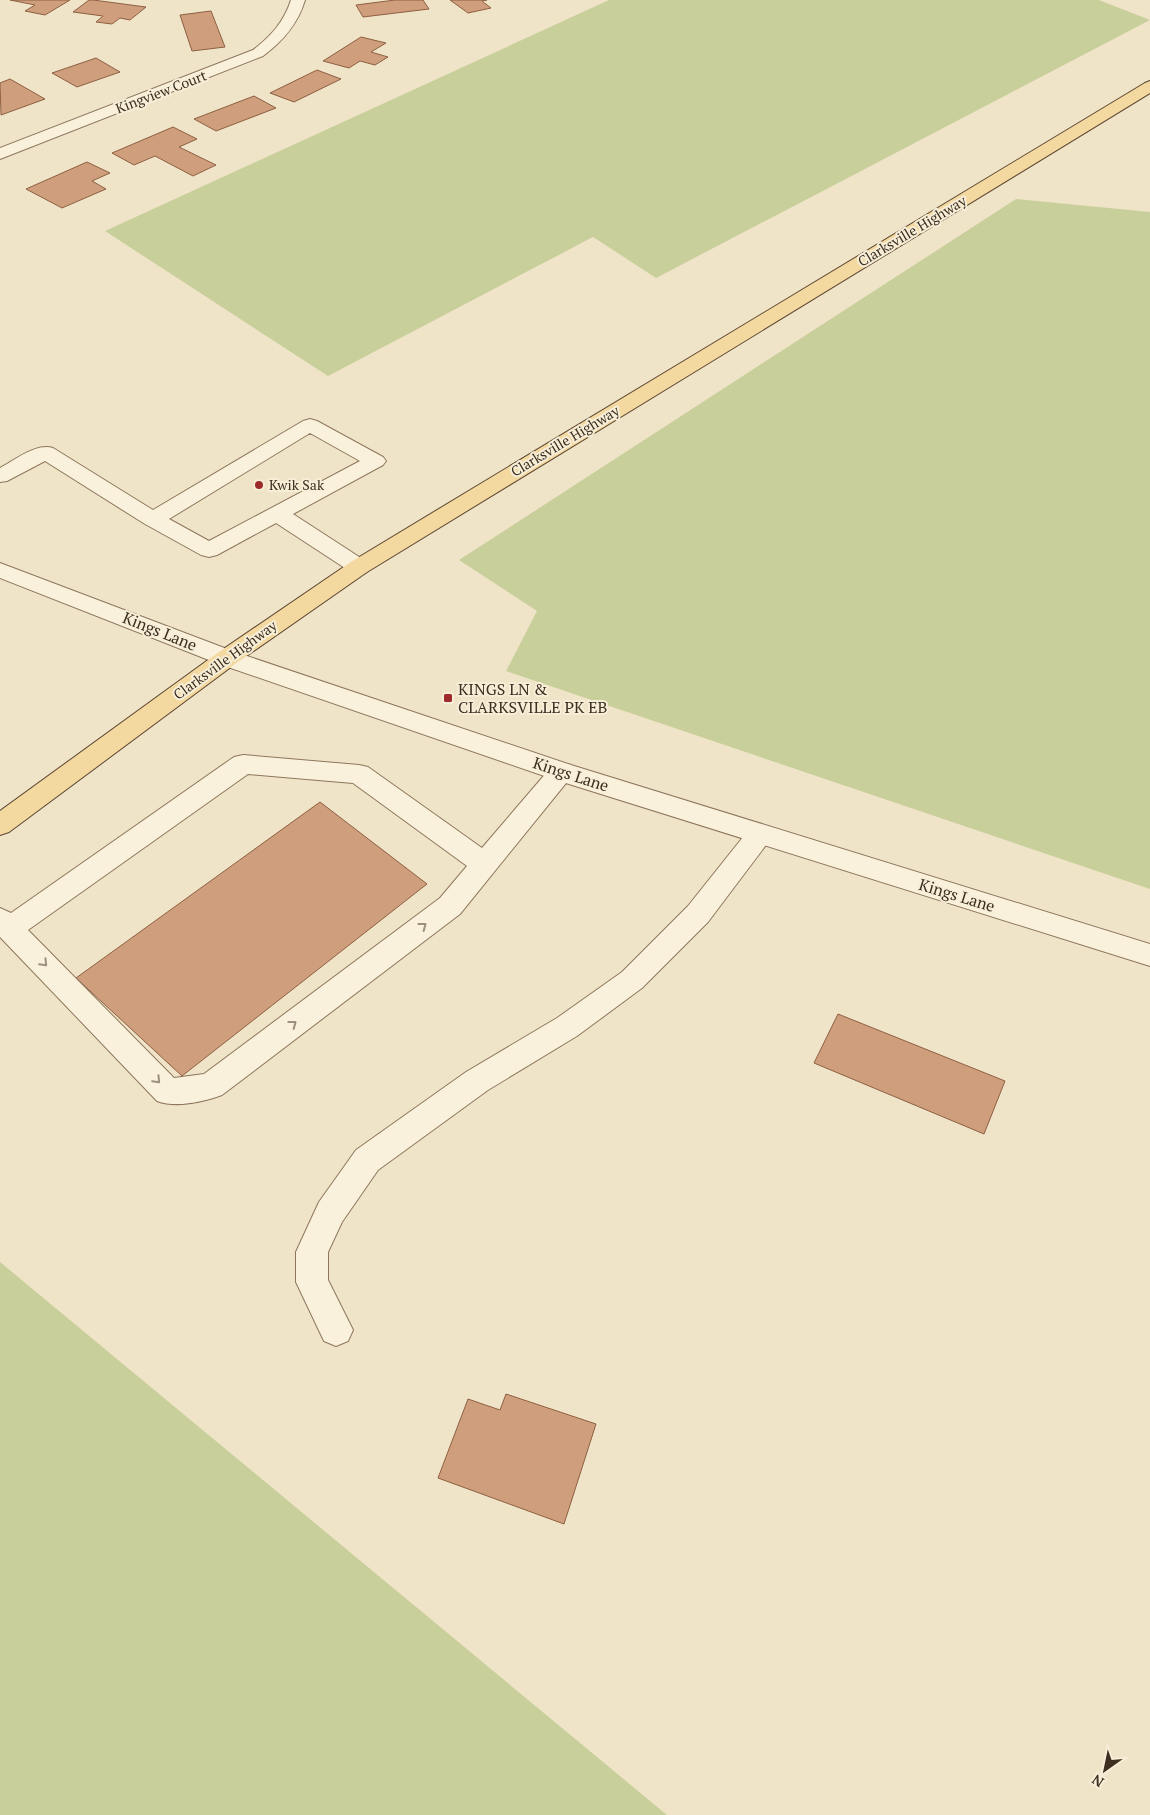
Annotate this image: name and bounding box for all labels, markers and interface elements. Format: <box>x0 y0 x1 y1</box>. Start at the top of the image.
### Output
street label: Kingview Court <box>113 65 210 118</box>
street label: Clarksville Highway <box>854 190 970 271</box>
street label: Clarksville Highway <box>507 400 623 481</box>
place label: Kwik Sak <box>269 475 325 494</box>
marker: Kwik Sak <box>253 479 265 491</box>
street label: Kings Lane <box>120 606 200 656</box>
street label: Clarksville Highway <box>169 615 281 704</box>
place label: KINGS LN & CLARKSVILLE PK EB <box>458 678 607 718</box>
marker: KINGS LN & CLARKSVILLE PK EB <box>442 692 454 704</box>
street label: Kings Lane <box>530 751 612 797</box>
street label: Kings Lane <box>916 873 998 917</box>
one-way arrow <box>417 923 427 932</box>
one-way arrow <box>38 958 47 967</box>
one-way arrow <box>287 1021 297 1030</box>
one-way arrow <box>151 1075 160 1084</box>
north arrow <box>1080 1745 1130 1795</box>
text: N <box>1088 1770 1107 1792</box>

